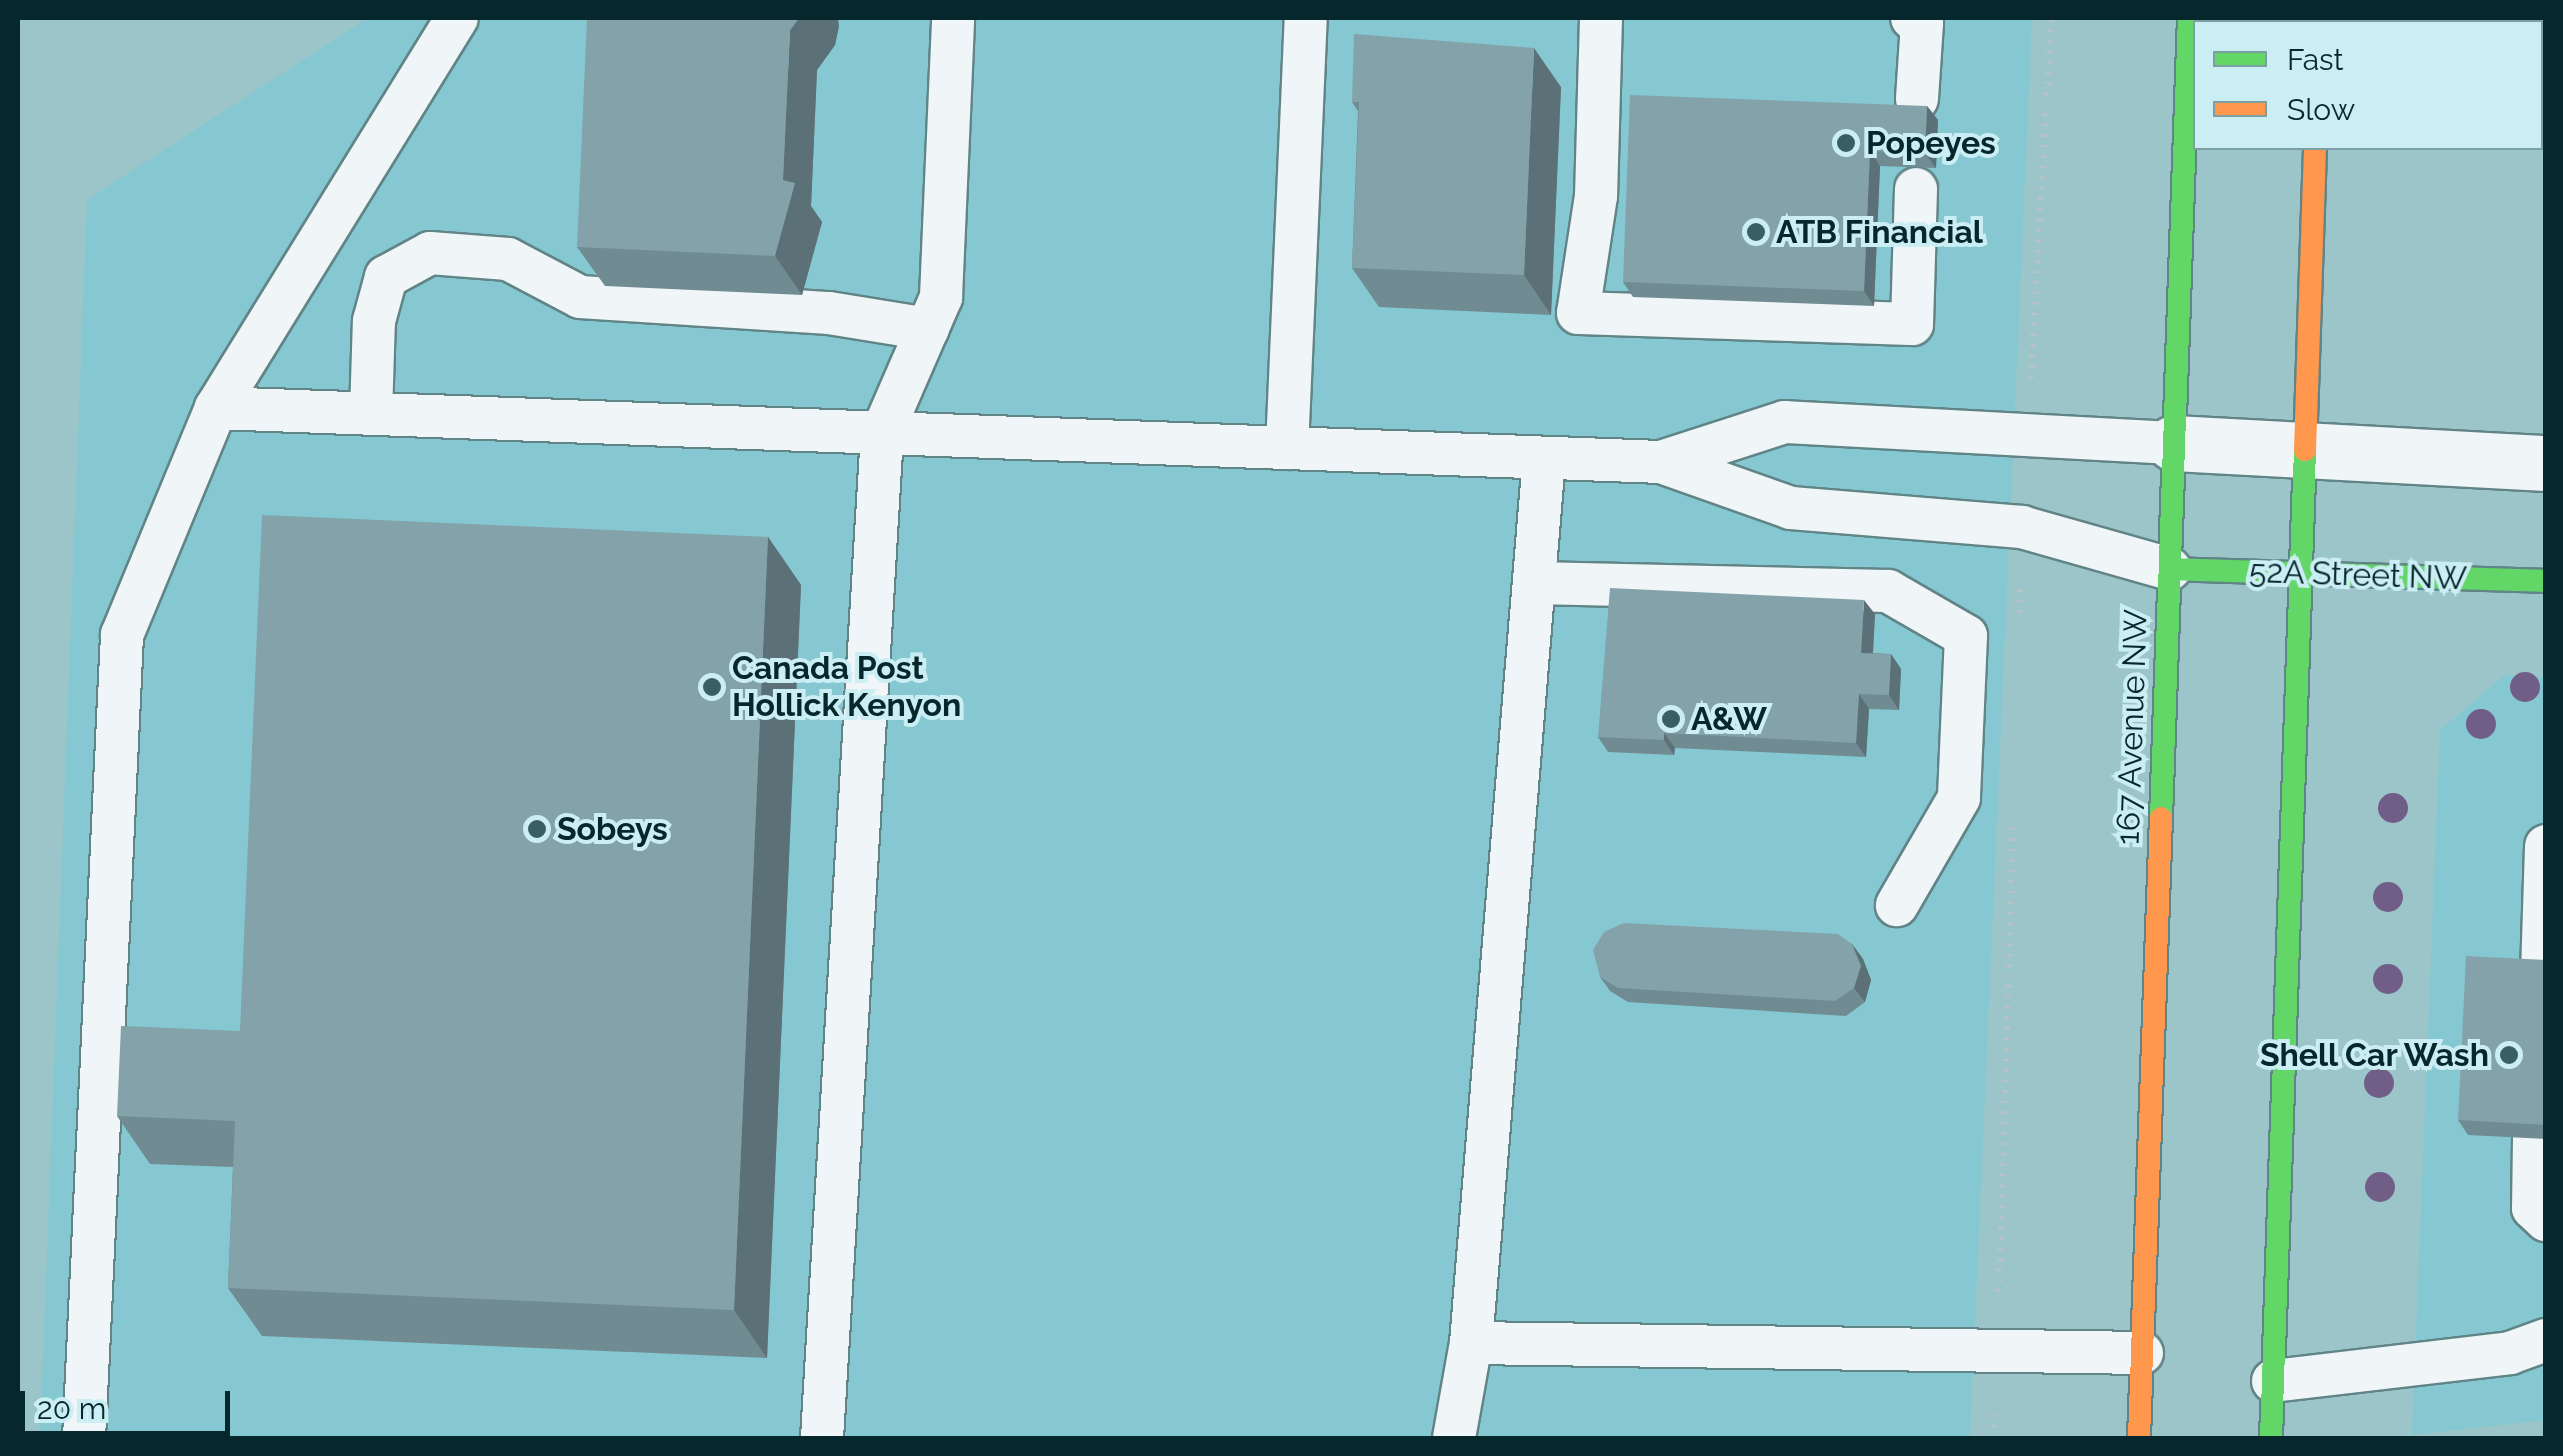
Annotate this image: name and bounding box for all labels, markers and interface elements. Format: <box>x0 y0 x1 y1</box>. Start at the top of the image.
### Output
legend <box>2193 20 2543 150</box>
text: Fast <box>2287 42 2344 77</box>
text: Slow <box>2287 92 2355 127</box>
place label: Popeyes <box>1866 124 1996 162</box>
marker: Popeyes <box>1835 132 1857 154</box>
place label: ATB Financial <box>1776 213 1983 251</box>
marker: ATB Financial <box>1745 221 1767 243</box>
street label: 52A Street NW <box>2248 552 2468 598</box>
street label: 167 Avenue NW <box>2109 608 2155 846</box>
place label: Canada Post Hollick Kenyon <box>732 650 961 725</box>
marker: Canada Post Hollick Kenyon <box>701 676 723 698</box>
place label: A&W <box>1691 700 1767 738</box>
marker: A&W <box>1660 708 1682 730</box>
place label: Sobeys <box>557 810 668 848</box>
marker: Sobeys <box>526 818 548 840</box>
place label: Shell Car Wash <box>2257 1036 2489 1074</box>
marker: Shell Car Wash <box>2498 1044 2520 1066</box>
scale bar <box>25 1371 235 1433</box>
text: 20 m <box>37 1391 106 1426</box>

